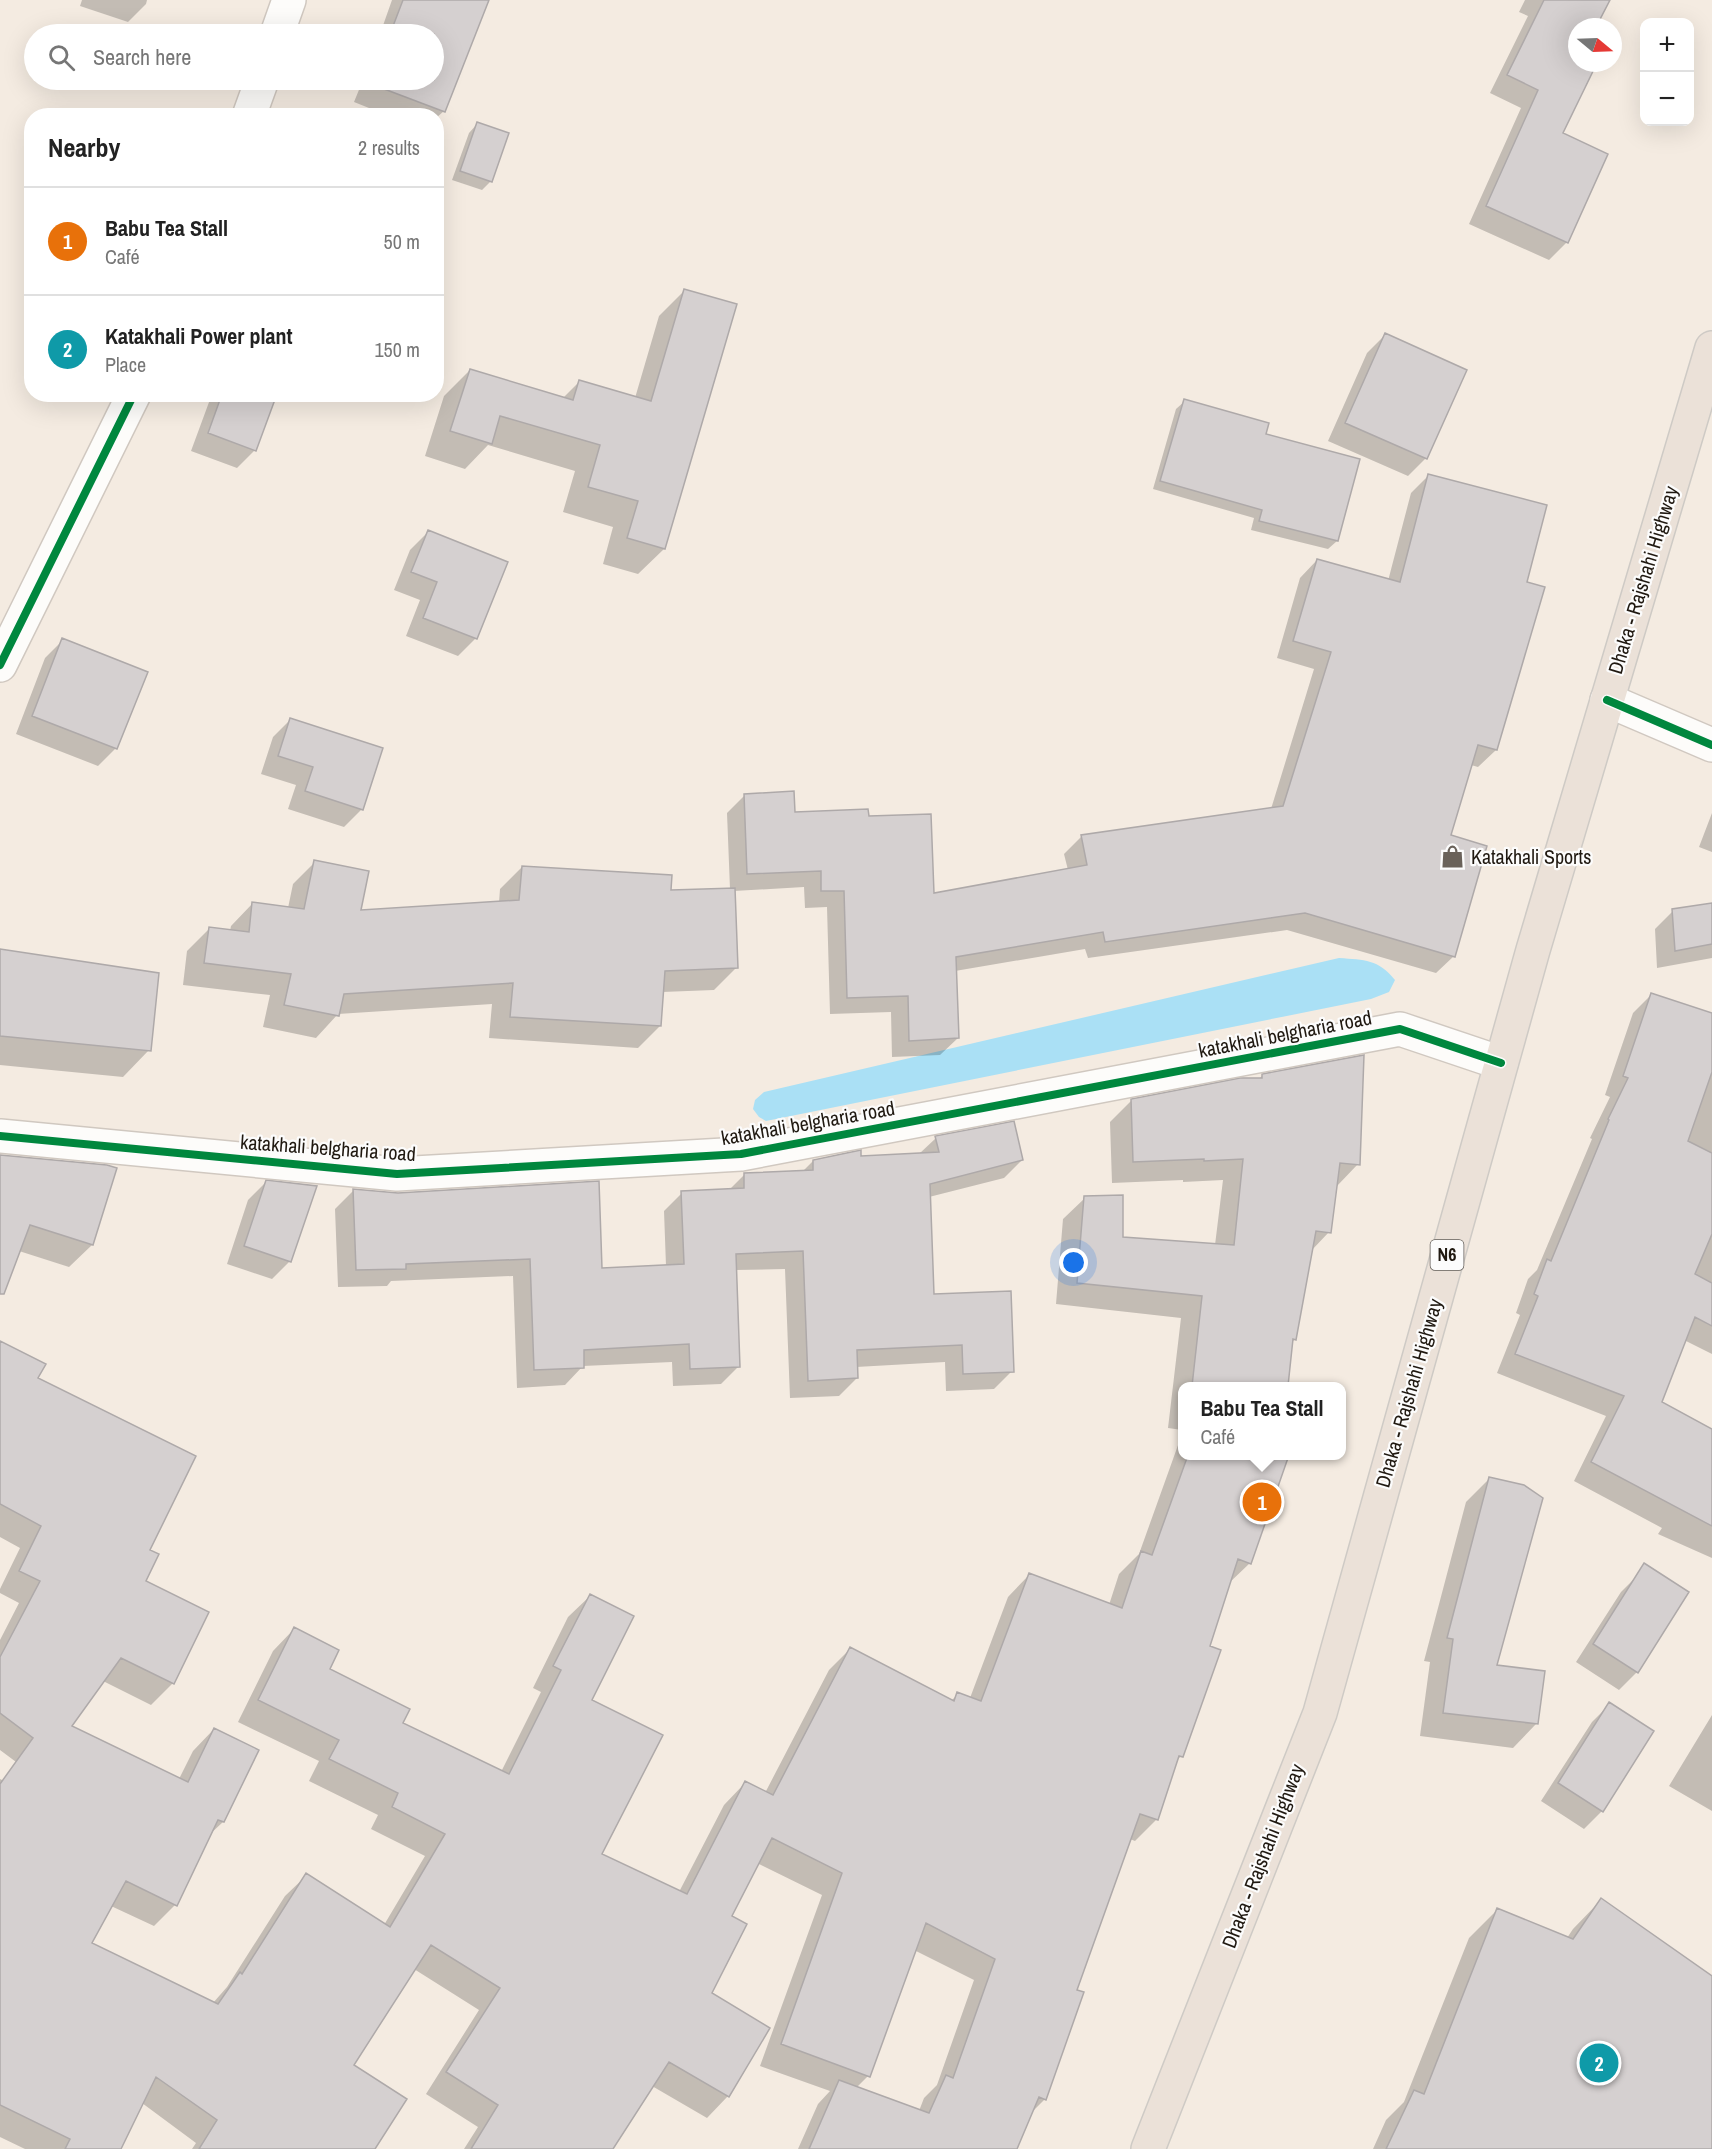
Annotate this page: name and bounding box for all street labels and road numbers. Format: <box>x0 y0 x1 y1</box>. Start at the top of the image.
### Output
street label: Dhaka - Rajshahi Highway <box>1601 482 1684 677</box>
street label: katakhali belgharia road <box>1196 1003 1374 1064</box>
street label: katakhali belgharia road <box>719 1094 897 1151</box>
street label: katakhali belgharia road <box>239 1128 417 1167</box>
road number: N6 <box>1430 1240 1464 1270</box>
street label: Dhaka - Rajshahi Highway <box>1369 1295 1449 1490</box>
street label: Dhaka - Rajshahi Highway <box>1215 1759 1310 1952</box>

